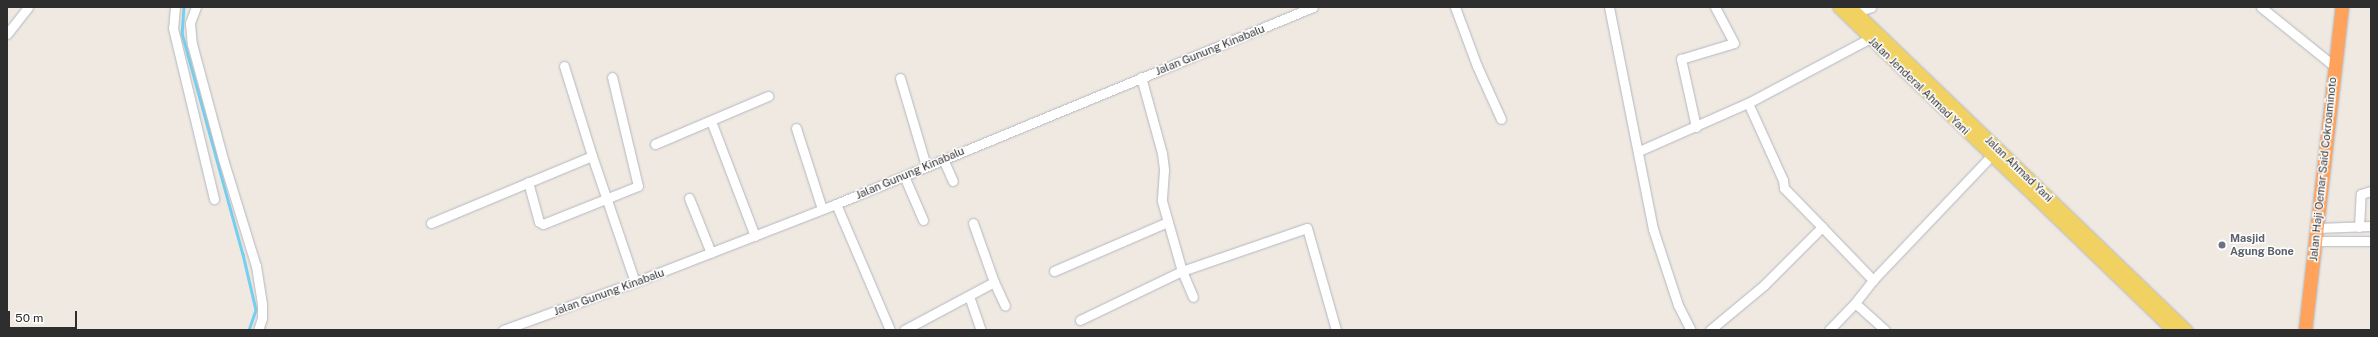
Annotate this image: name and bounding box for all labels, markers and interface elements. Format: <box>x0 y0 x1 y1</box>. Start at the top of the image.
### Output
street label: Jalan Gunung Kinabalu <box>1153 22 1267 78</box>
street label: Jalan Jenderal Ahmad Yani <box>1866 34 1972 138</box>
street label: Jalan Haji Oemar Said Cokroaminoto <box>2307 76 2339 262</box>
street label: Jalan Ahmad Yani <box>1982 133 2056 205</box>
street label: Jalan Gunung Kinabalu <box>854 144 966 202</box>
place label: Masjid Agung Bone <box>2230 232 2294 258</box>
marker: Masjid Agung Bone <box>2217 240 2227 250</box>
street label: Jalan Gunung Kinabalu <box>552 266 666 318</box>
scale bar <box>10 303 79 329</box>
text: 50 m <box>15 311 43 325</box>

